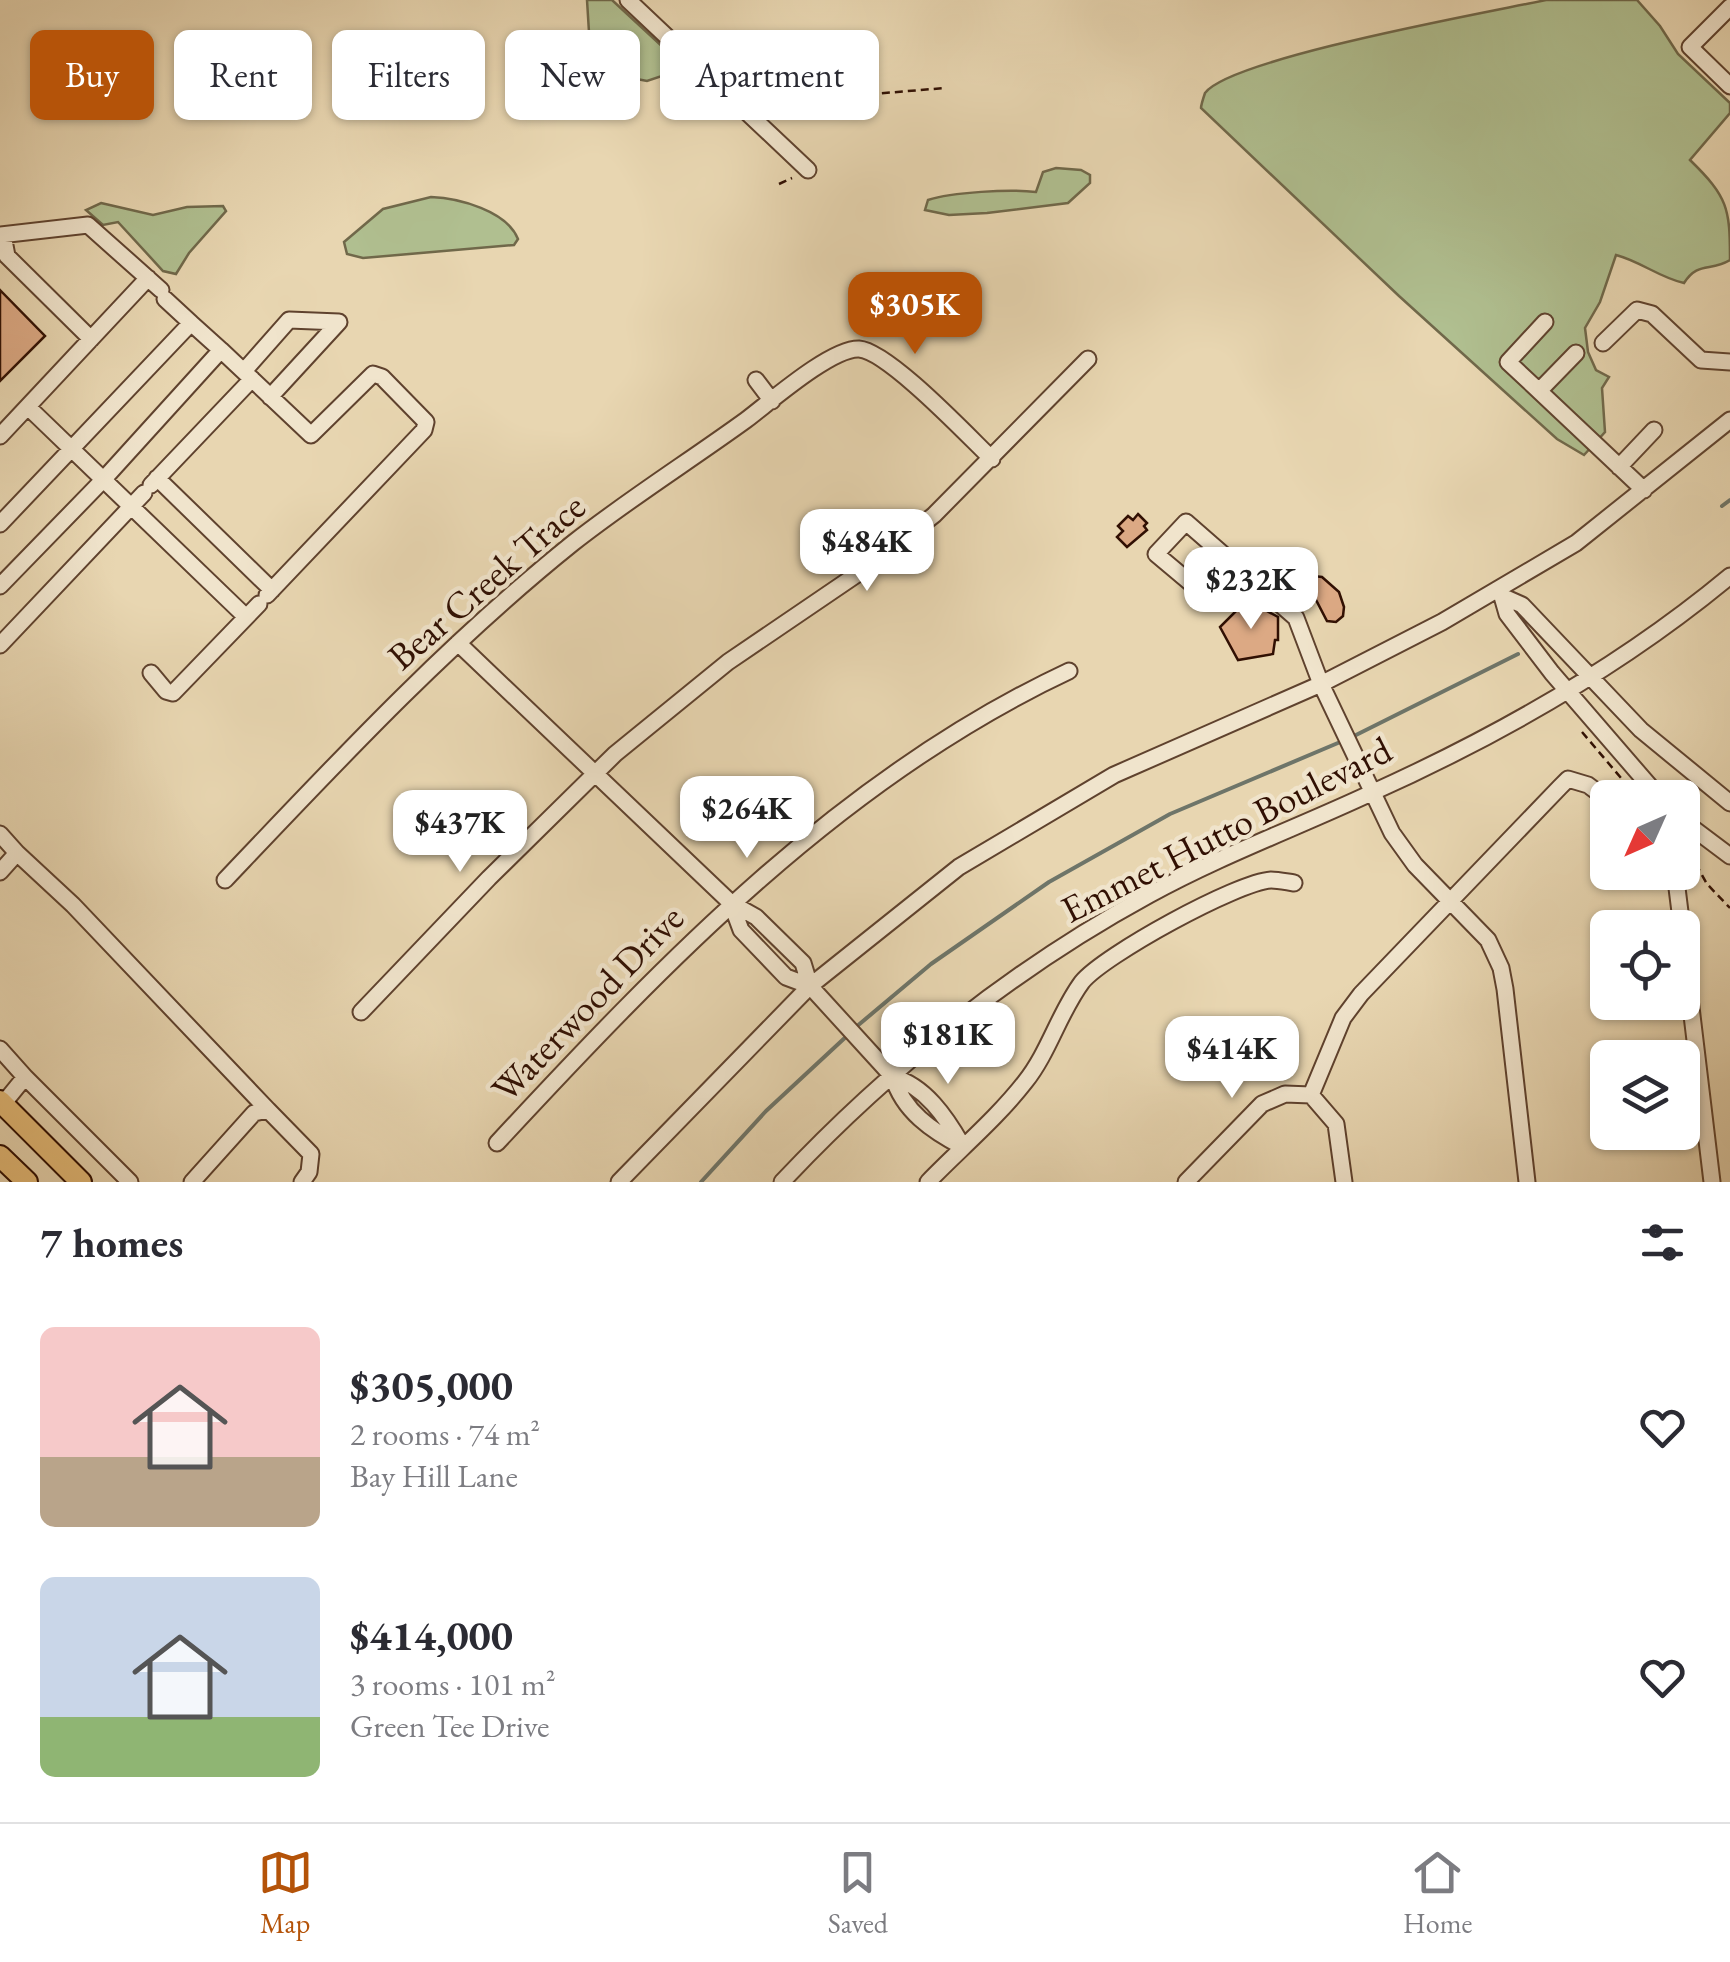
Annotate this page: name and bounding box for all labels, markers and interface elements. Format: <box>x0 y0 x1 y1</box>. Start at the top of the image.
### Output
chip: Buy <box>30 30 154 120</box>
chip: Rent <box>174 30 312 120</box>
chip: Filters <box>332 30 485 120</box>
chip: New <box>505 30 640 120</box>
chip: Apartment <box>660 30 879 120</box>
pin: $305K <box>845 272 985 357</box>
text: $305K <box>870 283 960 325</box>
street label: Bear Creek Trace <box>377 482 595 680</box>
pin: $484K <box>797 509 937 594</box>
text: $484K <box>822 520 912 562</box>
pin: $232K <box>1181 547 1321 632</box>
text: $232K <box>1206 558 1296 600</box>
street label: Emmet Hutto Boulevard <box>1053 724 1400 934</box>
pin: $264K <box>677 776 817 861</box>
north arrow <box>1590 780 1700 890</box>
map controls <box>1590 780 1700 1150</box>
text: $264K <box>702 787 792 829</box>
pin: $437K <box>390 790 530 875</box>
text: $437K <box>415 801 505 843</box>
street label: Waterwood Drive <box>480 894 694 1112</box>
button: locate <box>1590 910 1700 1020</box>
pin: $181K <box>878 1002 1018 1087</box>
text: $181K <box>903 1013 993 1055</box>
pin: $414K <box>1162 1016 1302 1101</box>
text: $414K <box>1187 1027 1277 1069</box>
button: layers <box>1590 1040 1700 1150</box>
text: 7 homes <box>40 1215 183 1270</box>
icon: filters <box>1635 1215 1690 1270</box>
text: $305,000 <box>350 1358 513 1413</box>
icon: home <box>120 1367 240 1487</box>
icon: heart <box>1635 1400 1690 1455</box>
text: 2 rooms · 74 m² <box>350 1413 540 1455</box>
text: Bay Hill Lane <box>350 1455 518 1497</box>
text: $414,000 <box>350 1608 513 1663</box>
icon: home <box>120 1617 240 1737</box>
icon: heart <box>1635 1650 1690 1705</box>
text: 3 rooms · 101 m² <box>350 1663 556 1705</box>
text: Green Tee Drive <box>350 1705 549 1747</box>
tab: Map <box>258 1845 313 1941</box>
tab: Saved <box>828 1845 888 1941</box>
tab: Home <box>1403 1845 1472 1941</box>

